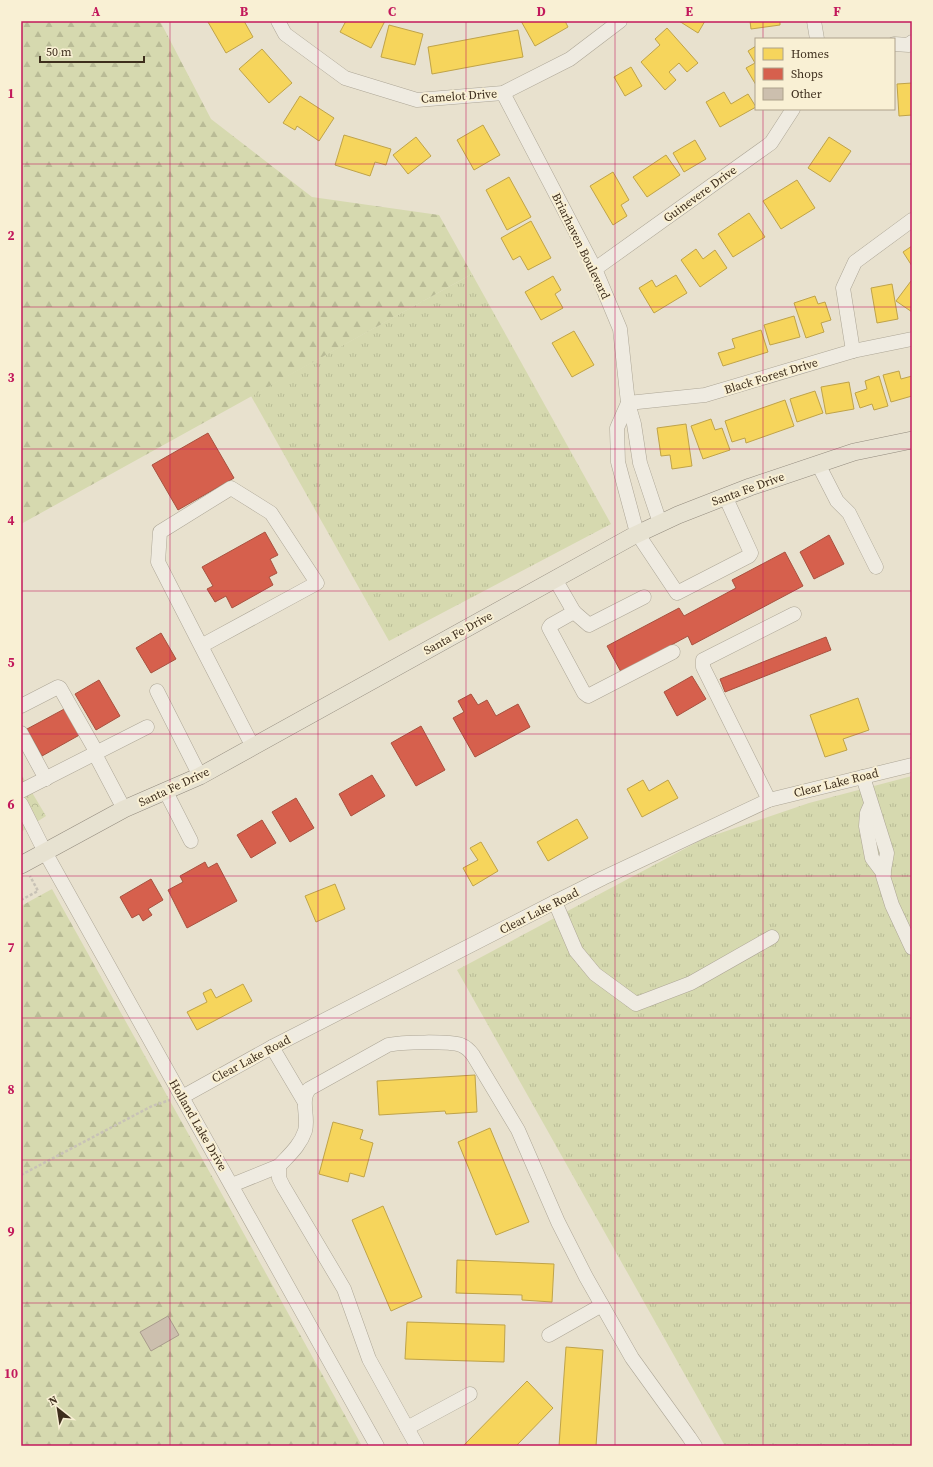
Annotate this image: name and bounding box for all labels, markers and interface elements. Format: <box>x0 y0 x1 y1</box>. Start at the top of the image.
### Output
text: A <box>92 3 101 20</box>
text: B <box>240 3 249 20</box>
text: C <box>388 3 396 20</box>
text: D <box>536 3 546 20</box>
text: E <box>685 3 693 20</box>
text: F <box>833 3 841 20</box>
scale bar <box>40 38 144 64</box>
legend <box>755 38 895 110</box>
text: 50 m <box>46 44 72 60</box>
text: Homes <box>791 46 829 62</box>
text: Shops <box>791 66 823 82</box>
text: 1 <box>7 85 15 102</box>
street label: Camelot Drive <box>420 85 498 107</box>
text: Other <box>791 86 822 102</box>
street label: Guinevere Drive <box>660 162 740 226</box>
street label: Briarhaven Boulevard <box>548 190 614 302</box>
text: 2 <box>7 227 15 244</box>
street label: Black Forest Drive <box>722 354 820 398</box>
text: 3 <box>7 369 15 386</box>
street label: Santa Fe Drive <box>709 468 787 510</box>
text: 4 <box>7 512 15 529</box>
street label: Santa Fe Drive <box>421 607 495 659</box>
text: 5 <box>7 654 15 671</box>
street label: Santa Fe Drive <box>136 764 212 810</box>
street label: Clear Lake Road <box>792 765 880 801</box>
text: 6 <box>7 796 15 813</box>
street label: Clear Lake Road <box>497 884 581 938</box>
text: 7 <box>7 939 15 956</box>
street label: Clear Lake Road <box>209 1031 293 1086</box>
street label: Holland Lake Drive <box>165 1076 231 1174</box>
text: 8 <box>7 1081 15 1098</box>
text: 9 <box>7 1223 15 1240</box>
text: 10 <box>4 1365 18 1382</box>
north arrow <box>38 1389 78 1429</box>
text: N <box>46 1392 60 1409</box>

